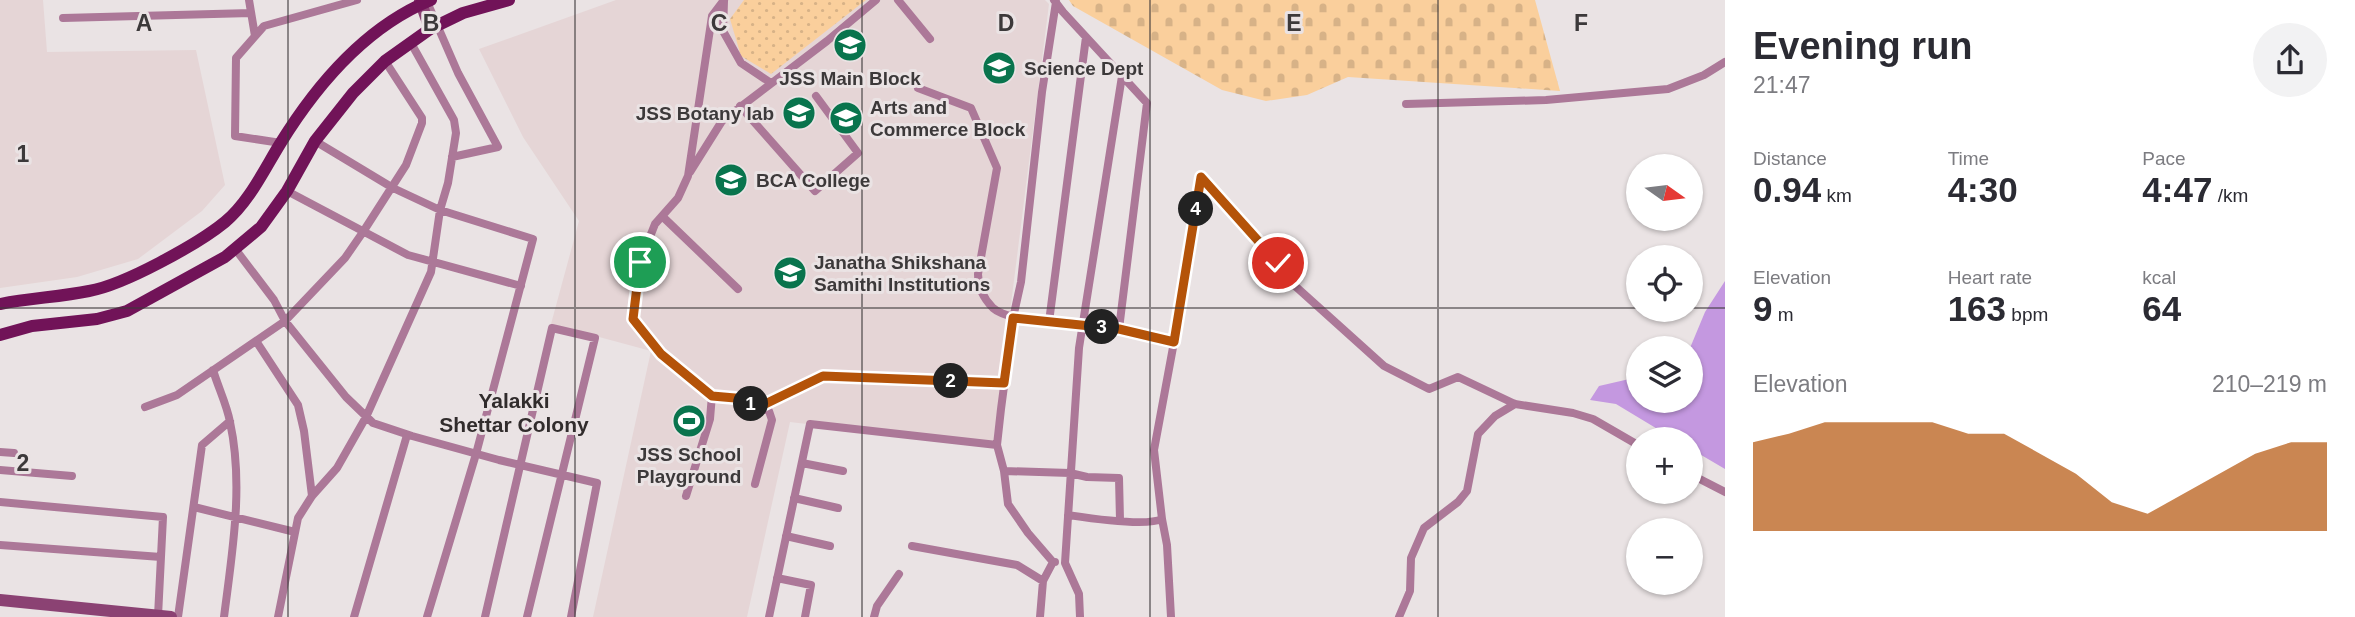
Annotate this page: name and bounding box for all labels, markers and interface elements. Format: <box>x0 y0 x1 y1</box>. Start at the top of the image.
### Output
text: A <box>136 10 152 36</box>
text: B <box>423 10 439 36</box>
text: C <box>711 10 727 36</box>
text: D <box>998 10 1014 36</box>
text: E <box>1286 10 1302 36</box>
text: F <box>1574 10 1588 36</box>
button: share <box>2253 23 2327 97</box>
text: Evening run <box>1753 25 1973 67</box>
school or university icon: JSS Main Block <box>831 26 869 64</box>
school or university icon: Science Dept <box>980 49 1018 87</box>
place label: Science Dept <box>1024 58 1144 79</box>
place label: JSS Main Block <box>779 68 921 89</box>
text: 21:47 <box>1753 72 1811 98</box>
school or university icon: JSS Botany lab <box>780 94 818 132</box>
place label: Arts and Commerce Block <box>870 97 1026 140</box>
school or university icon: Arts and Commerce Block <box>827 99 865 137</box>
place label: JSS Botany lab <box>636 103 774 124</box>
text: 1 <box>17 141 30 167</box>
text: Distance <box>1753 148 1827 169</box>
text: Time <box>1948 148 1989 169</box>
text: Pace <box>2142 148 2186 169</box>
north arrow <box>1626 154 1703 231</box>
map controls <box>1626 154 1703 595</box>
school or university icon: BCA College <box>712 161 750 199</box>
place label: BCA College <box>756 170 870 191</box>
text: 0.94 <box>1753 170 1821 209</box>
text: 4:30 <box>1948 170 2018 209</box>
text: 4:47 <box>2142 170 2212 209</box>
text: km <box>1821 185 1852 206</box>
text: /km <box>2212 185 2248 206</box>
pin: 4 <box>1178 192 1214 227</box>
text: 4 <box>1190 198 1201 219</box>
pin <box>610 232 670 292</box>
pin <box>1248 233 1308 293</box>
icon: arrive <box>621 243 659 281</box>
icon: check <box>1259 244 1297 282</box>
button: locate <box>1626 245 1703 322</box>
place label: Janatha Shikshana Samithi Institutions <box>814 252 990 295</box>
school or university icon: Janatha Shikshana Samithi Institutions <box>771 254 809 292</box>
text: Elevation <box>1753 267 1831 288</box>
text: Heart rate <box>1948 267 2032 288</box>
text: kcal <box>2142 267 2176 288</box>
text: 9 <box>1753 289 1772 328</box>
text: 163 <box>1948 289 2006 328</box>
text: 64 <box>2142 289 2181 328</box>
text: m <box>1772 304 1794 325</box>
text: bpm <box>2006 304 2048 325</box>
pin: 3 <box>1084 310 1120 344</box>
text: 3 <box>1096 316 1107 337</box>
button: layers <box>1626 336 1703 413</box>
pin: 2 <box>934 364 968 398</box>
text: 2 <box>945 370 956 391</box>
text: Elevation <box>1753 371 1848 397</box>
text: 210–219 m <box>2212 371 2327 397</box>
pin: 1 <box>734 386 768 422</box>
district label: Yalakki Shettar Colony <box>439 389 589 436</box>
text: 1 <box>745 393 756 414</box>
sports icon: JSS School Playground <box>670 402 708 440</box>
button: + <box>1626 427 1703 504</box>
place label: JSS School Playground <box>637 444 741 487</box>
text: 2 <box>17 450 29 476</box>
button: − <box>1626 518 1703 595</box>

